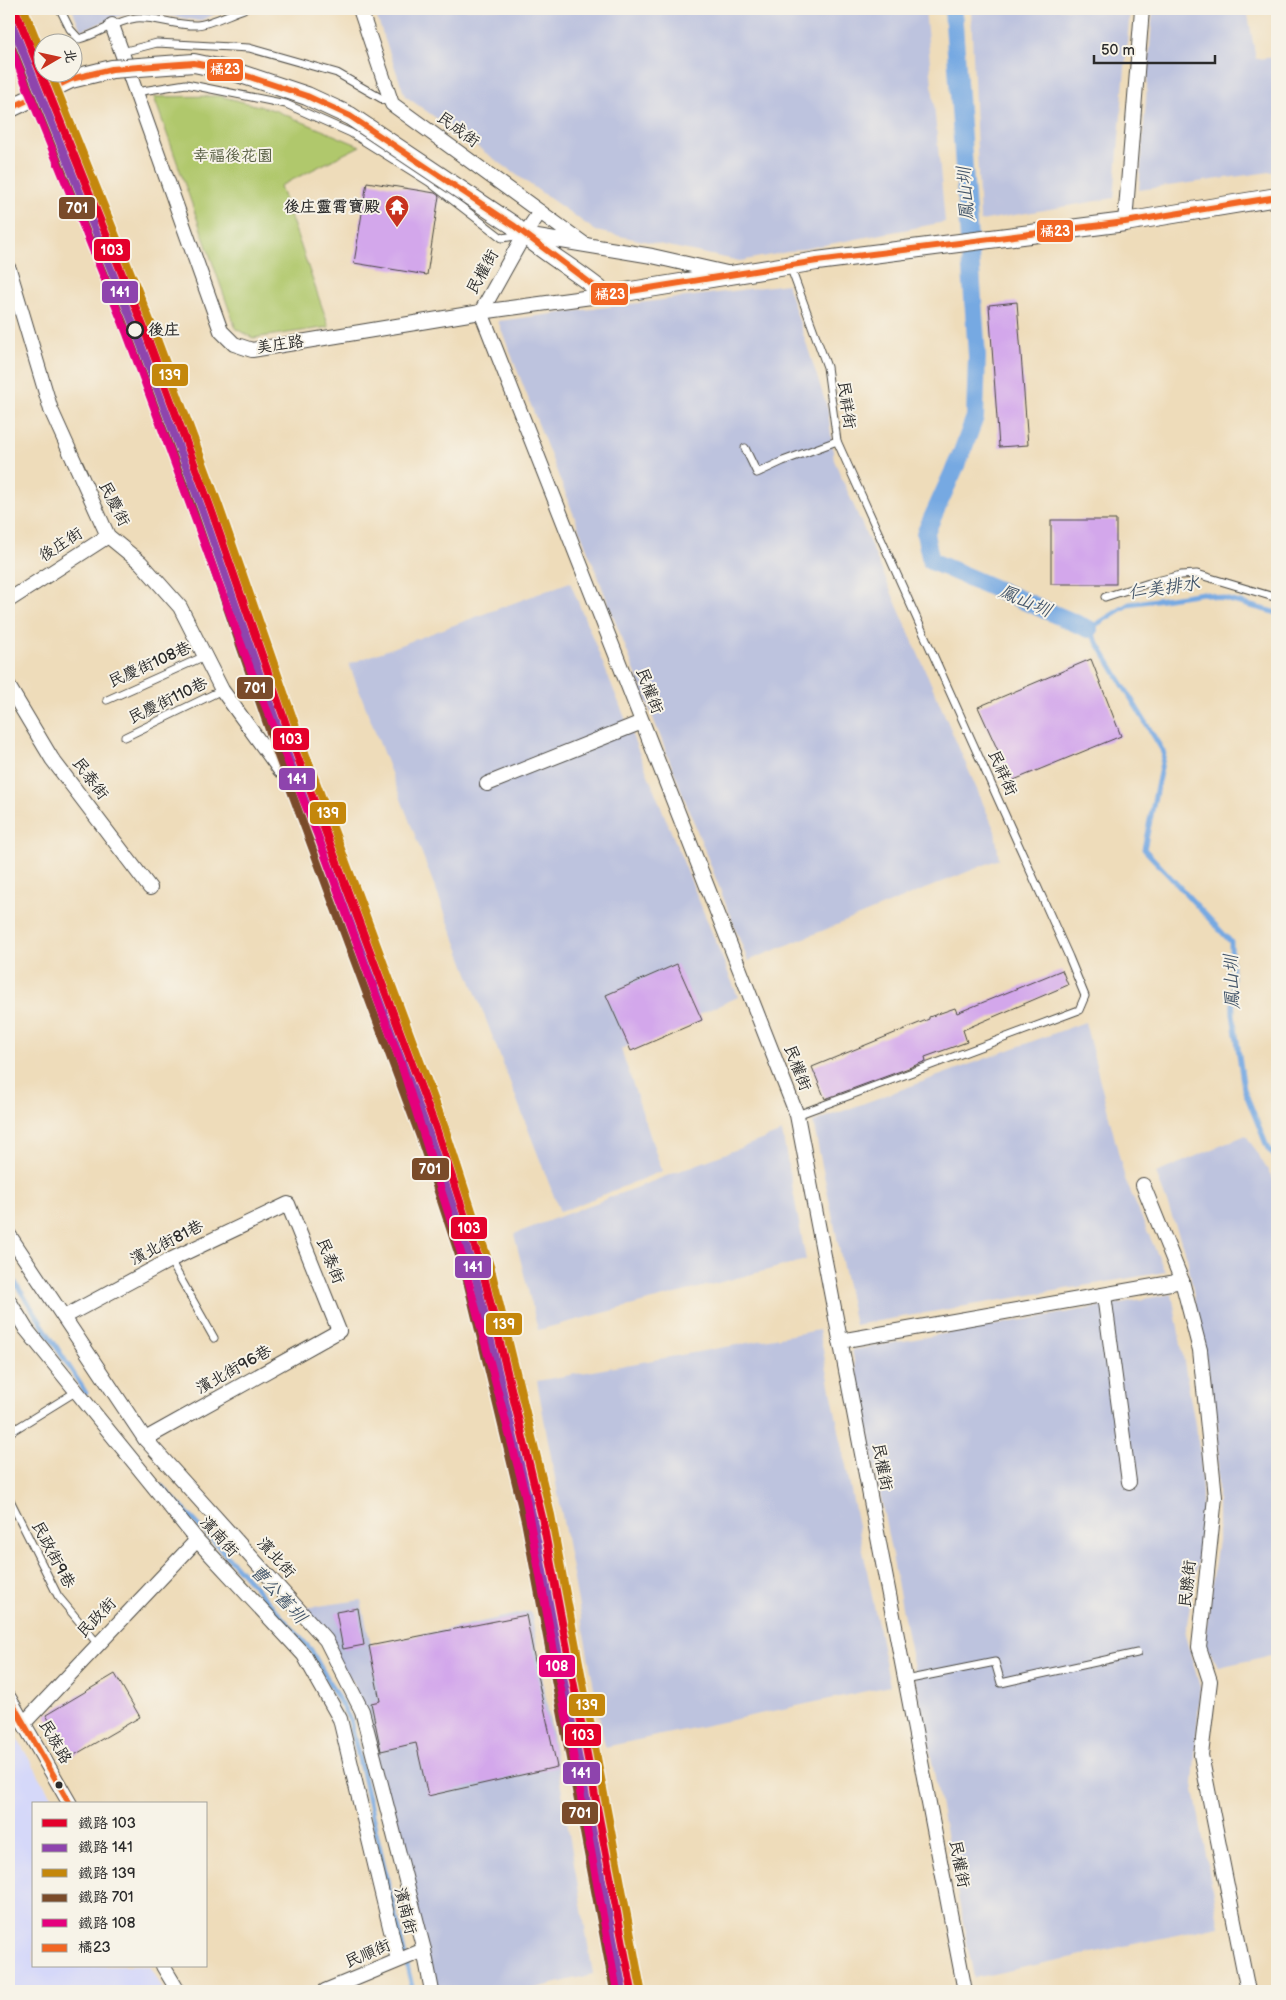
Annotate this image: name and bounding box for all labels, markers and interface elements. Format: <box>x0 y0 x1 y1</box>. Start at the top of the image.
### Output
north arrow <box>32 32 82 82</box>
scale bar <box>1094 32 1215 64</box>
text: 50 m <box>1101 41 1135 60</box>
text: 北 <box>61 48 80 64</box>
line badge: 橘23 <box>206 58 244 82</box>
text: 橘23 <box>210 61 240 78</box>
street label: 民成街 <box>433 108 483 152</box>
park label: 幸福後花園 <box>193 147 273 166</box>
water label: 鳳山圳 <box>954 164 978 223</box>
temple icon: 後庄靈霄寶殿 <box>384 194 410 228</box>
line badge: 701 <box>58 196 96 220</box>
place label: 後庄靈霄寶殿 <box>284 198 380 217</box>
text: 701 <box>66 200 88 217</box>
line badge: 橘23 <box>1036 219 1074 243</box>
text: 橘23 <box>1040 223 1070 240</box>
line badge: 103 <box>93 238 131 262</box>
text: 103 <box>101 242 123 259</box>
street label: 民權街 <box>463 246 503 298</box>
line badge: 141 <box>101 280 139 304</box>
line badge: 橘23 <box>590 282 629 306</box>
text: 141 <box>110 284 130 301</box>
text: 橘23 <box>595 286 625 303</box>
marker: 後庄 <box>126 321 144 339</box>
place label: 後庄 <box>148 321 180 340</box>
street label: 美庄路 <box>255 332 305 358</box>
line badge: 139 <box>151 363 189 387</box>
text: 139 <box>159 367 181 384</box>
street label: 民祥街 <box>833 380 859 430</box>
street label: 民慶街 <box>95 478 133 530</box>
street label: 後庄街 <box>36 524 86 566</box>
water label: 仁美排水 <box>1127 572 1202 603</box>
water label: 鳳山圳 <box>995 580 1056 622</box>
street label: 民慶街108巷 <box>106 638 194 692</box>
street label: 民權街 <box>632 665 666 717</box>
street label: 民慶街110巷 <box>125 674 211 728</box>
line badge: 701 <box>236 676 274 700</box>
text: 701 <box>244 680 266 697</box>
line badge: 103 <box>272 727 310 751</box>
text: 103 <box>280 731 302 748</box>
street label: 民祥街 <box>984 747 1020 799</box>
street label: 民泰街 <box>68 754 112 804</box>
line badge: 141 <box>278 767 316 791</box>
text: 141 <box>287 771 307 788</box>
line badge: 139 <box>309 801 347 825</box>
text: 139 <box>317 805 339 822</box>
water label: 鳳山圳 <box>1220 953 1243 1010</box>
street label: 民權街 <box>780 1042 814 1094</box>
line badge: 701 <box>411 1157 450 1181</box>
text: 701 <box>419 1161 441 1178</box>
street label: 濱北街81巷 <box>127 1216 207 1270</box>
line badge: 103 <box>450 1216 488 1240</box>
text: 103 <box>458 1220 480 1237</box>
street label: 民泰街 <box>312 1235 348 1287</box>
line badge: 141 <box>454 1255 492 1279</box>
text: 141 <box>463 1259 483 1276</box>
line badge: 139 <box>485 1312 523 1336</box>
text: 139 <box>493 1316 515 1333</box>
street label: 濱北街96巷 <box>193 1342 275 1398</box>
street label: 民權街 <box>868 1442 896 1492</box>
street label: 濱南街 <box>196 1513 242 1561</box>
street label: 民政街9巷 <box>27 1518 79 1592</box>
street label: 濱北街 <box>253 1534 299 1582</box>
street label: 民勝街 <box>1176 1559 1200 1609</box>
water label: 曹公舊圳 <box>246 1561 312 1629</box>
street label: 民政街 <box>73 1594 121 1642</box>
line badge: 108 <box>538 1654 576 1678</box>
text: 108 <box>545 1658 569 1675</box>
line badge: 139 <box>568 1693 606 1717</box>
text: 139 <box>576 1697 598 1714</box>
street label: 民族路 <box>35 1716 75 1768</box>
line badge: 103 <box>564 1723 602 1747</box>
text: 103 <box>572 1727 594 1744</box>
line badge: 141 <box>562 1761 601 1785</box>
text: 141 <box>571 1765 591 1782</box>
unlabelled marker <box>54 1780 64 1790</box>
line badge: 701 <box>561 1801 599 1825</box>
legend <box>32 1802 208 1968</box>
text: 701 <box>569 1805 591 1822</box>
text: 鐵路 103 <box>78 1814 136 1833</box>
text: 鐵路 141 <box>78 1838 133 1857</box>
street label: 民權街 <box>945 1839 973 1889</box>
text: 鐵路 139 <box>78 1864 136 1883</box>
street label: 濱南街 <box>390 1885 420 1937</box>
text: 鐵路 701 <box>78 1888 134 1907</box>
text: 鐵路 108 <box>78 1914 136 1933</box>
street label: 民順街 <box>342 1936 394 1972</box>
text: 橘23 <box>78 1938 111 1957</box>

